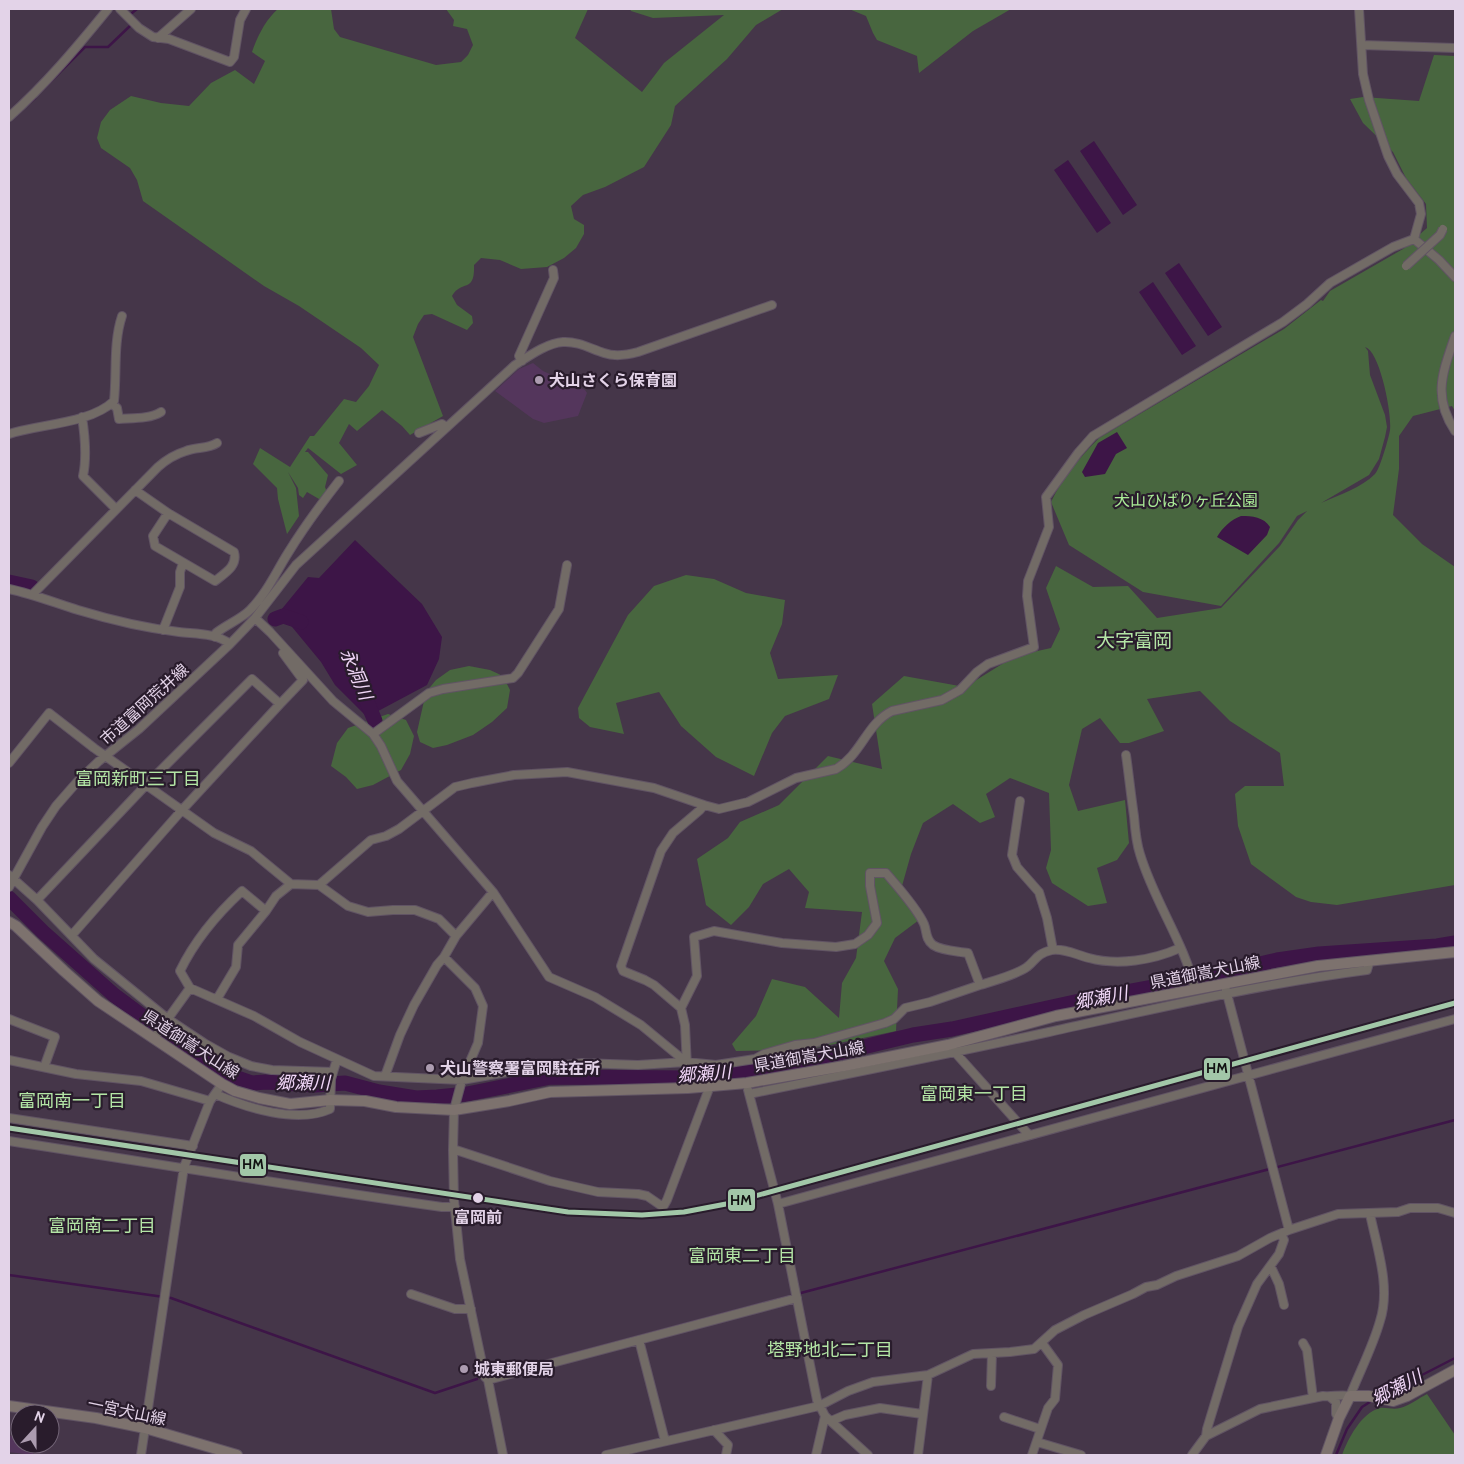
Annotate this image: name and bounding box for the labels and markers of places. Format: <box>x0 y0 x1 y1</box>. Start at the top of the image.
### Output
place label: 犬山さくら保育園 <box>549 371 677 390</box>
marker: 犬山さくら保育園 <box>533 374 545 386</box>
place label: 犬山警察署富岡駐在所 <box>440 1059 600 1078</box>
marker: 犬山警察署富岡駐在所 <box>424 1062 436 1074</box>
marker: 富岡前 <box>471 1191 485 1205</box>
place label: 富岡前 <box>454 1208 502 1227</box>
place label: 城東郵便局 <box>474 1360 554 1379</box>
marker: 城東郵便局 <box>458 1363 470 1375</box>

